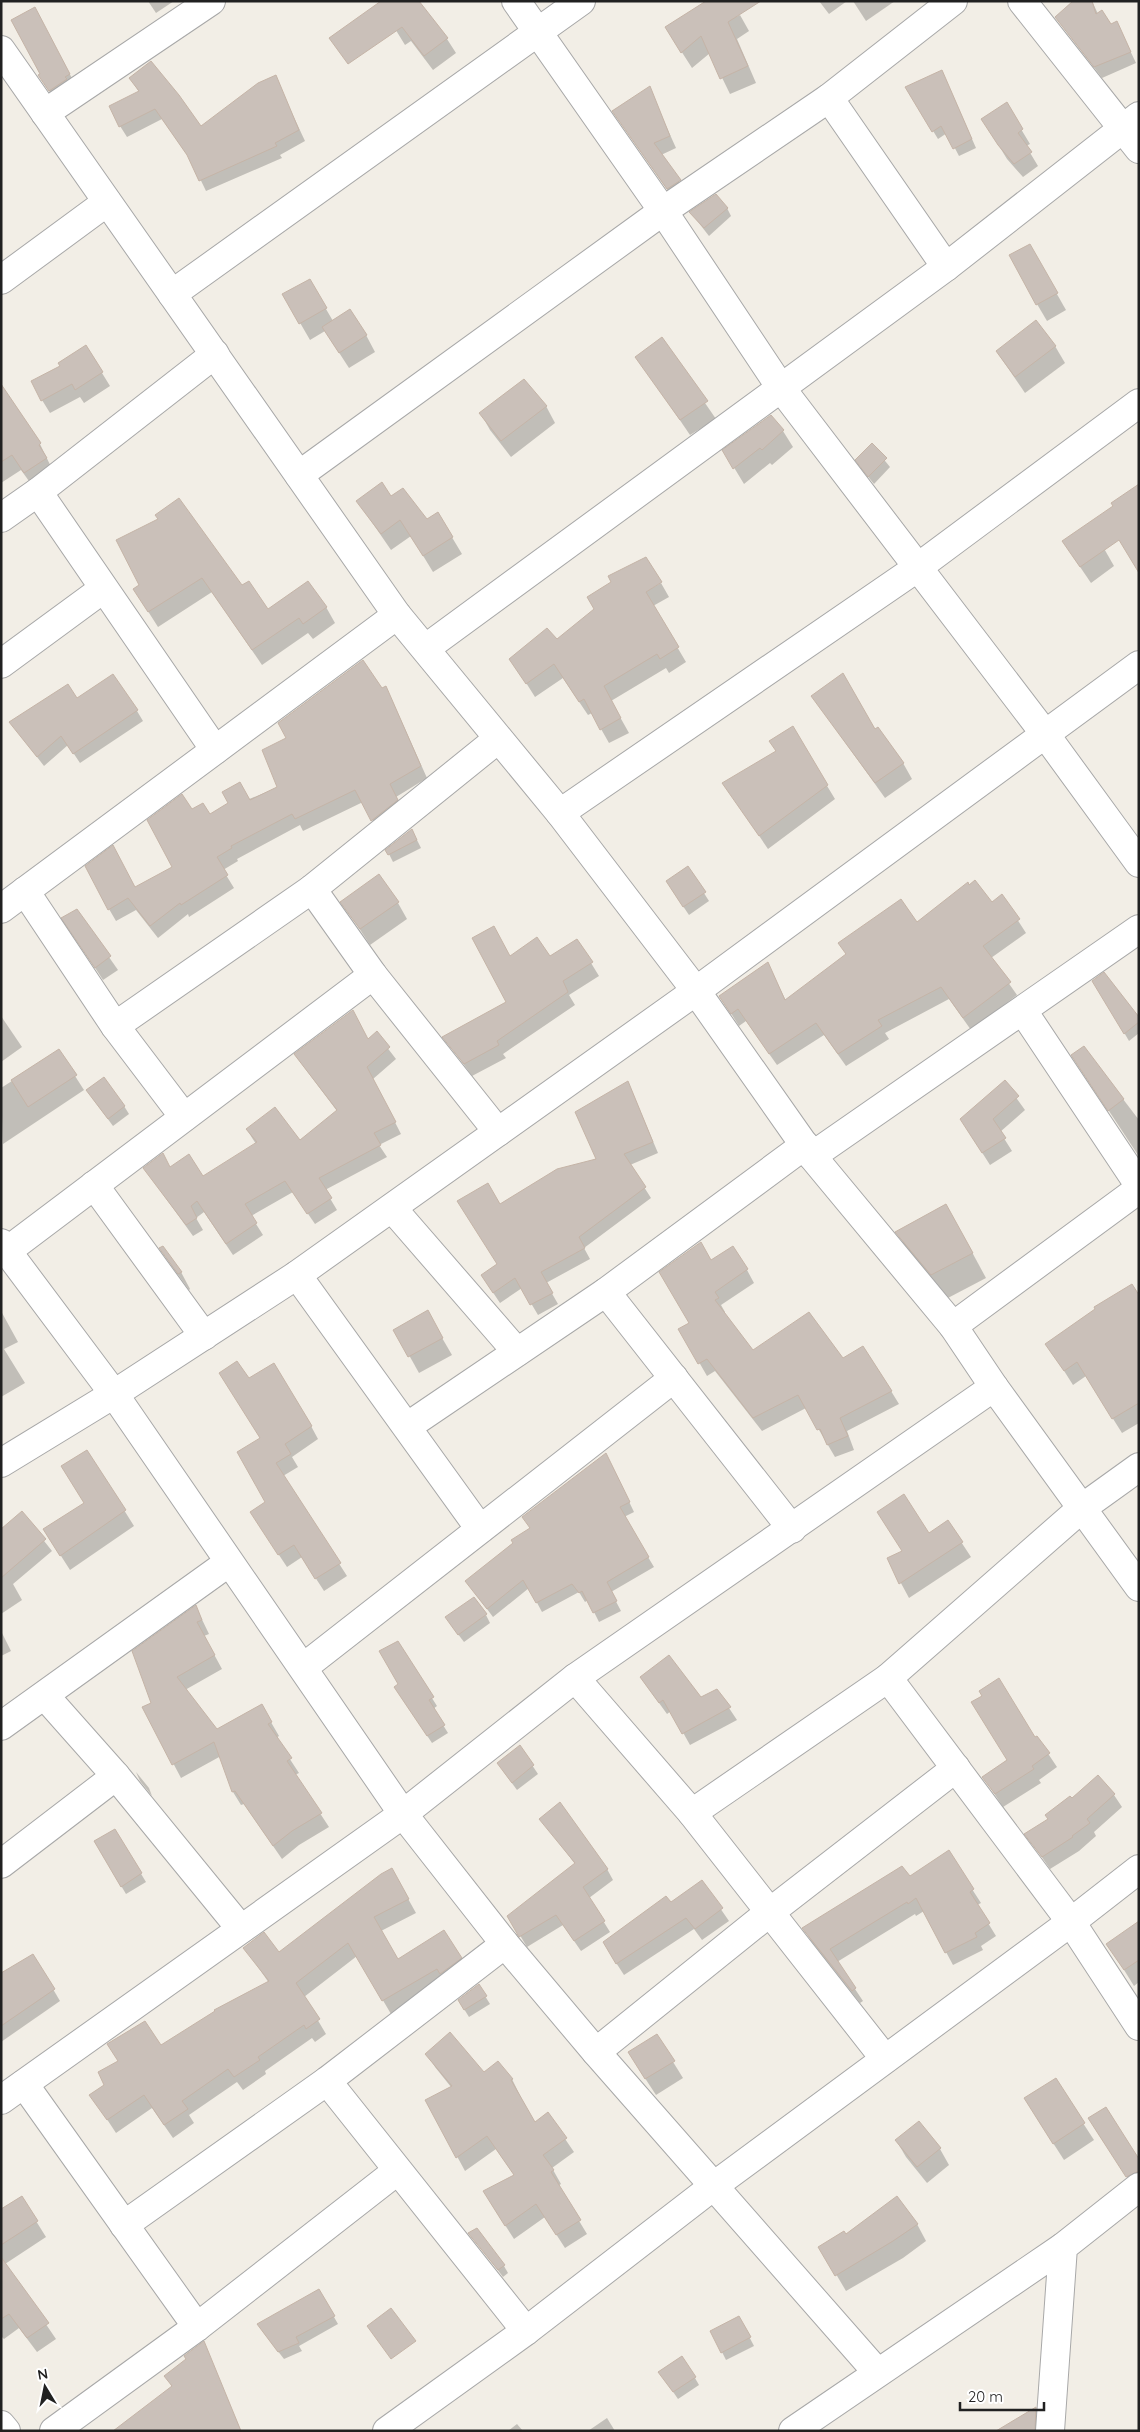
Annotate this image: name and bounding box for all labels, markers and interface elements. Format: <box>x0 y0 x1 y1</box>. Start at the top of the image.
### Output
north arrow <box>20 2362 70 2412</box>
text: N <box>36 2364 49 2384</box>
scale bar <box>960 2380 1044 2412</box>
text: 20 m <box>968 2387 1003 2406</box>

